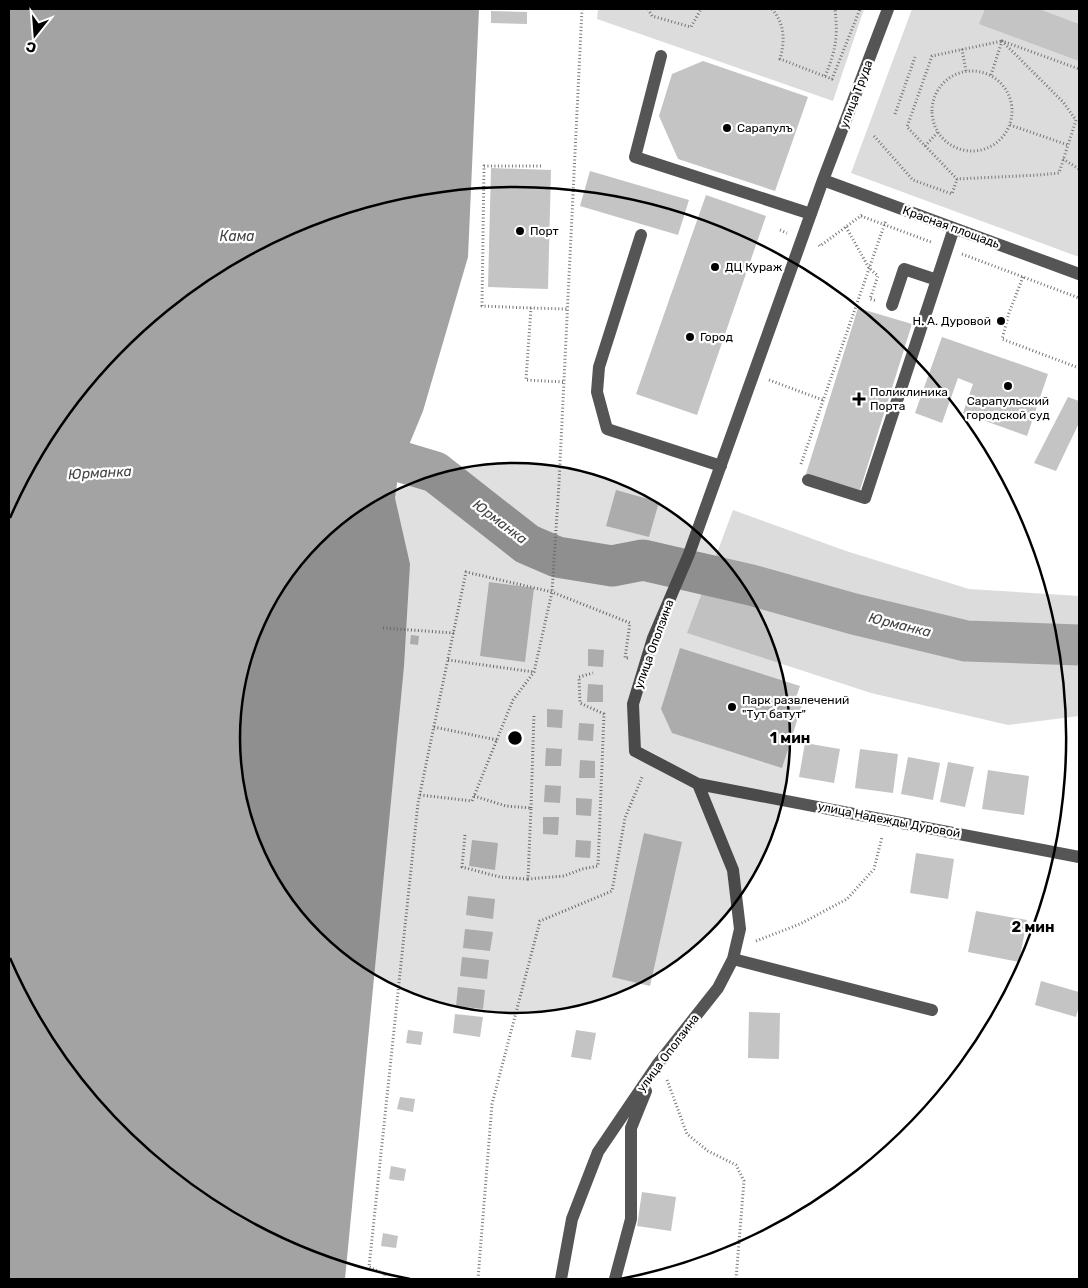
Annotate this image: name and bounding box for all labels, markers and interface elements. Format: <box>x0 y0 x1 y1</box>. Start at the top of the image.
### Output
north arrow <box>10 10 60 60</box>
text: С <box>24 37 39 57</box>
street label: улица Труда <box>837 58 875 130</box>
place label: Сарапулъ <box>737 121 793 135</box>
marker: Сарапулъ <box>721 122 733 134</box>
street label: Красная площадь <box>901 203 1001 251</box>
place label: Порт <box>530 224 559 238</box>
marker: Порт <box>514 225 526 237</box>
water label: Кама <box>219 228 255 245</box>
place label: ДЦ Кураж <box>725 260 783 274</box>
marker: ДЦ Кураж <box>709 261 721 273</box>
place label: Н. А. Дуровой <box>913 314 991 328</box>
marker: Н. А. Дуровой <box>995 315 1007 327</box>
place label: Город <box>700 330 733 344</box>
marker: Город <box>684 331 696 343</box>
marker: Сарапульский городской суд <box>1002 380 1014 392</box>
place label: Поликлиника Порта <box>870 385 948 413</box>
marker: Поликлиника Порта <box>852 392 866 406</box>
place label: Сарапульский городской суд <box>966 394 1050 422</box>
water label: Юрманка <box>68 463 132 483</box>
water label: Юрманка <box>470 496 530 548</box>
street label: улица Оползина <box>631 598 677 690</box>
water label: Юрманка <box>867 609 933 641</box>
place label: Парк развлечений "Тут батут" <box>742 693 849 721</box>
marker: Парк развлечений "Тут батут" <box>726 701 738 713</box>
centre of rings <box>506 729 524 747</box>
text: 1 мин <box>770 729 810 747</box>
street label: улица Надежды Дуровой <box>817 799 961 841</box>
text: 2 мин <box>1012 918 1054 936</box>
street label: улица Оползина <box>634 1011 702 1095</box>

